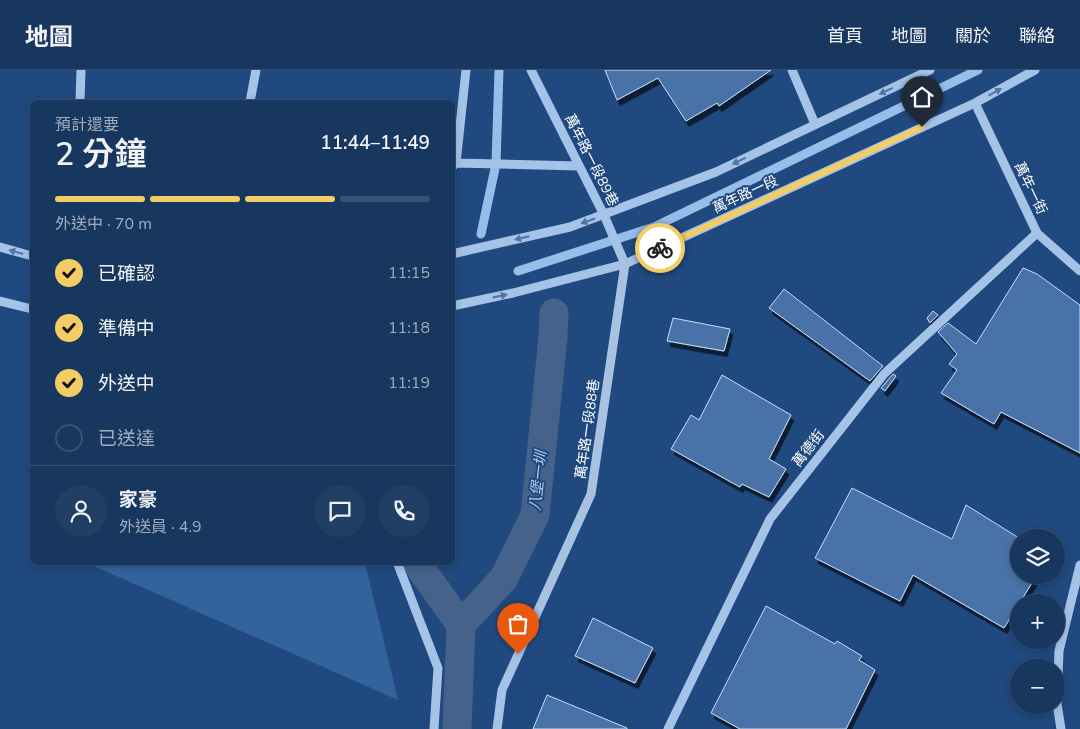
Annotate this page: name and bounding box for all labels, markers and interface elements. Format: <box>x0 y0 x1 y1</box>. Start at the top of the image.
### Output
text: 地圖 <box>25 21 73 53</box>
text: 首頁 <box>827 24 863 48</box>
text: 地圖 <box>891 24 927 48</box>
text: 關於 <box>955 24 991 48</box>
text: 聯絡 <box>1019 24 1055 48</box>
pin <box>901 76 943 127</box>
icon: home <box>908 83 936 111</box>
one-way arrow <box>879 87 893 95</box>
one-way arrow <box>988 88 1001 97</box>
street label: 萬年路一段89巷 <box>560 111 623 209</box>
text: 預計還要 <box>55 114 119 136</box>
text: 11:44–11:49 <box>320 130 430 156</box>
text: 2 分鐘 <box>55 133 147 176</box>
one-way arrow <box>732 157 746 165</box>
street label: 萬年一街 <box>1010 159 1051 218</box>
street label: 萬年路一段 <box>709 171 781 218</box>
text: 外送中 · 70 m <box>55 213 152 235</box>
one-way arrow <box>580 217 595 225</box>
courier <box>635 223 685 273</box>
one-way arrow <box>515 234 530 242</box>
icon: bike <box>646 234 674 262</box>
one-way arrow <box>9 247 24 255</box>
icon: check <box>55 259 83 287</box>
text: 已確認 <box>98 261 155 287</box>
text: 11:15 <box>388 262 430 284</box>
one-way arrow <box>493 292 508 300</box>
icon: check <box>55 314 83 342</box>
text: 準備中 <box>98 316 155 342</box>
text: 11:18 <box>388 317 430 339</box>
icon: check <box>55 369 83 397</box>
text: 外送中 <box>98 371 155 397</box>
text: 11:19 <box>388 372 430 394</box>
street label: 萬年路一段88巷 <box>571 378 604 480</box>
text: 已送達 <box>98 426 155 452</box>
street label: 萬德街 <box>788 426 829 471</box>
water label: 八堡一圳 <box>525 448 551 512</box>
button: person <box>55 485 107 537</box>
button: chat <box>314 485 366 537</box>
button: phone <box>378 485 430 537</box>
text: 家豪 <box>119 487 157 513</box>
text: 外送員 · 4.9 <box>119 516 202 538</box>
map controls <box>1010 529 1065 714</box>
button: layers <box>1010 529 1065 584</box>
button: + <box>1010 594 1065 649</box>
pin <box>497 603 539 654</box>
icon: bag <box>504 610 532 638</box>
button: − <box>1010 659 1065 714</box>

